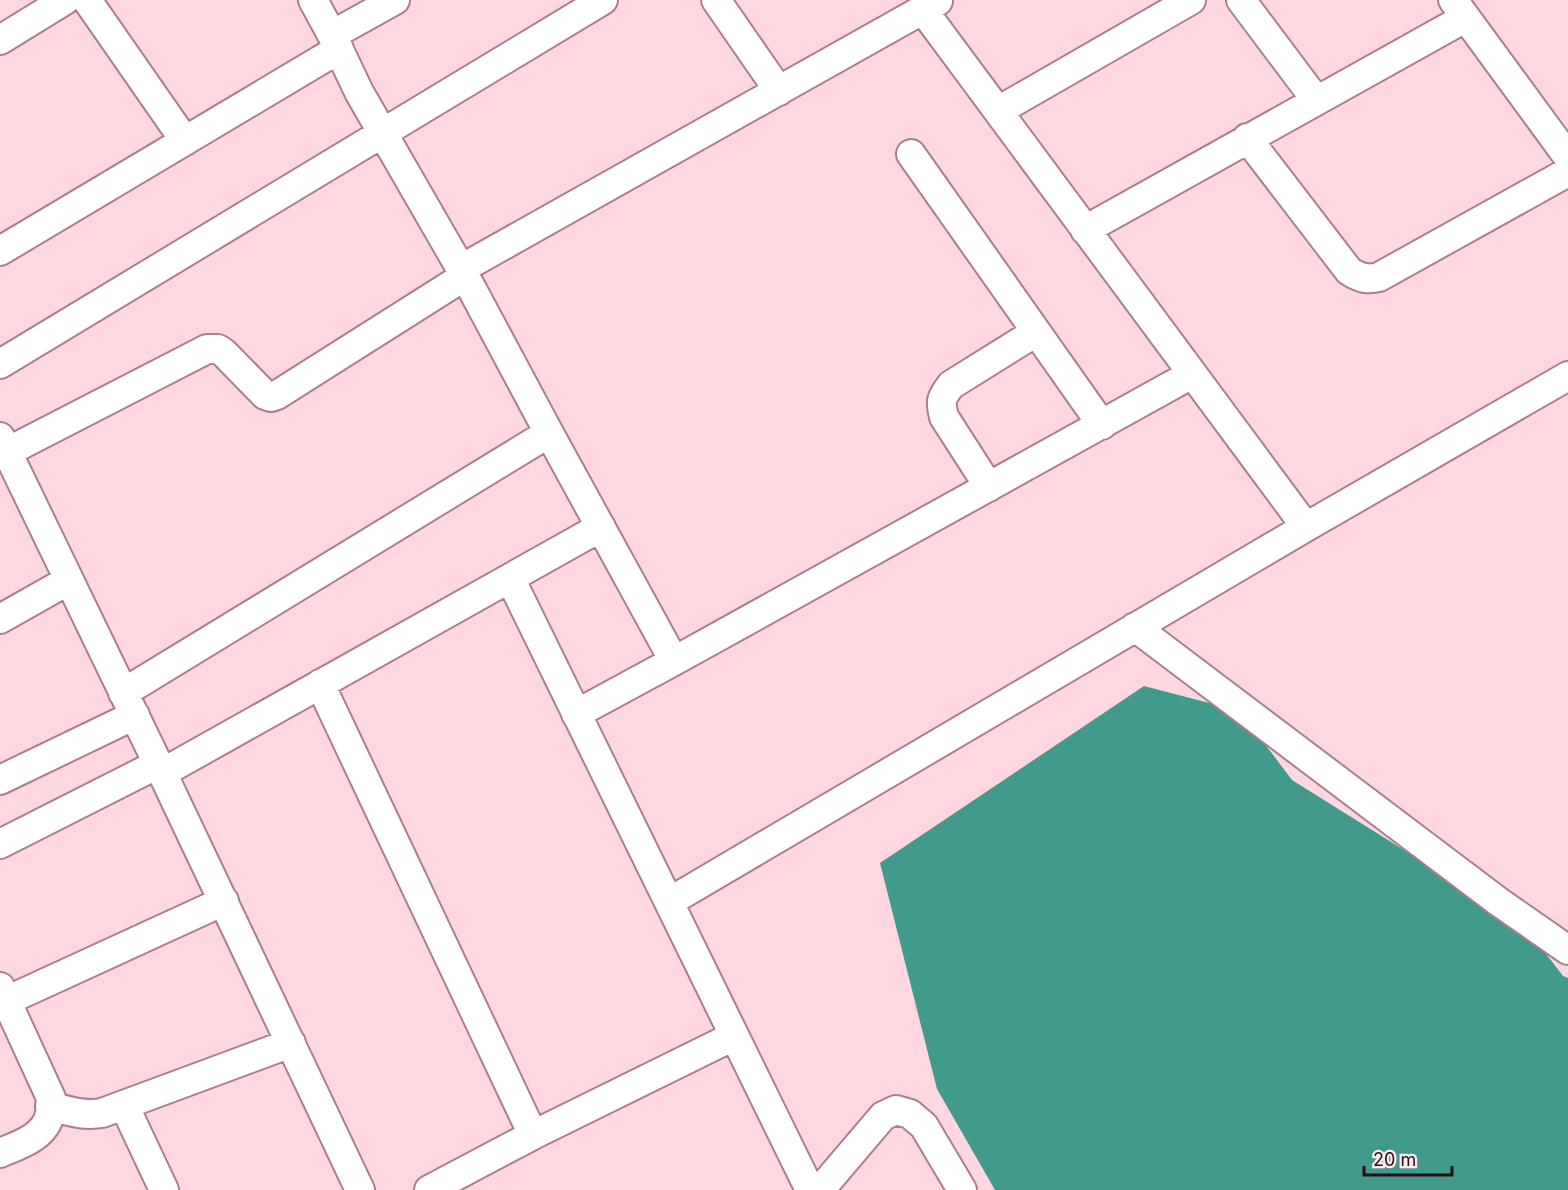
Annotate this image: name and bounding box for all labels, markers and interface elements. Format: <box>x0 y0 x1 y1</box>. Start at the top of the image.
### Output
scale bar <box>1364 1139 1452 1177</box>
text: 20 m <box>1373 1149 1416 1170</box>

